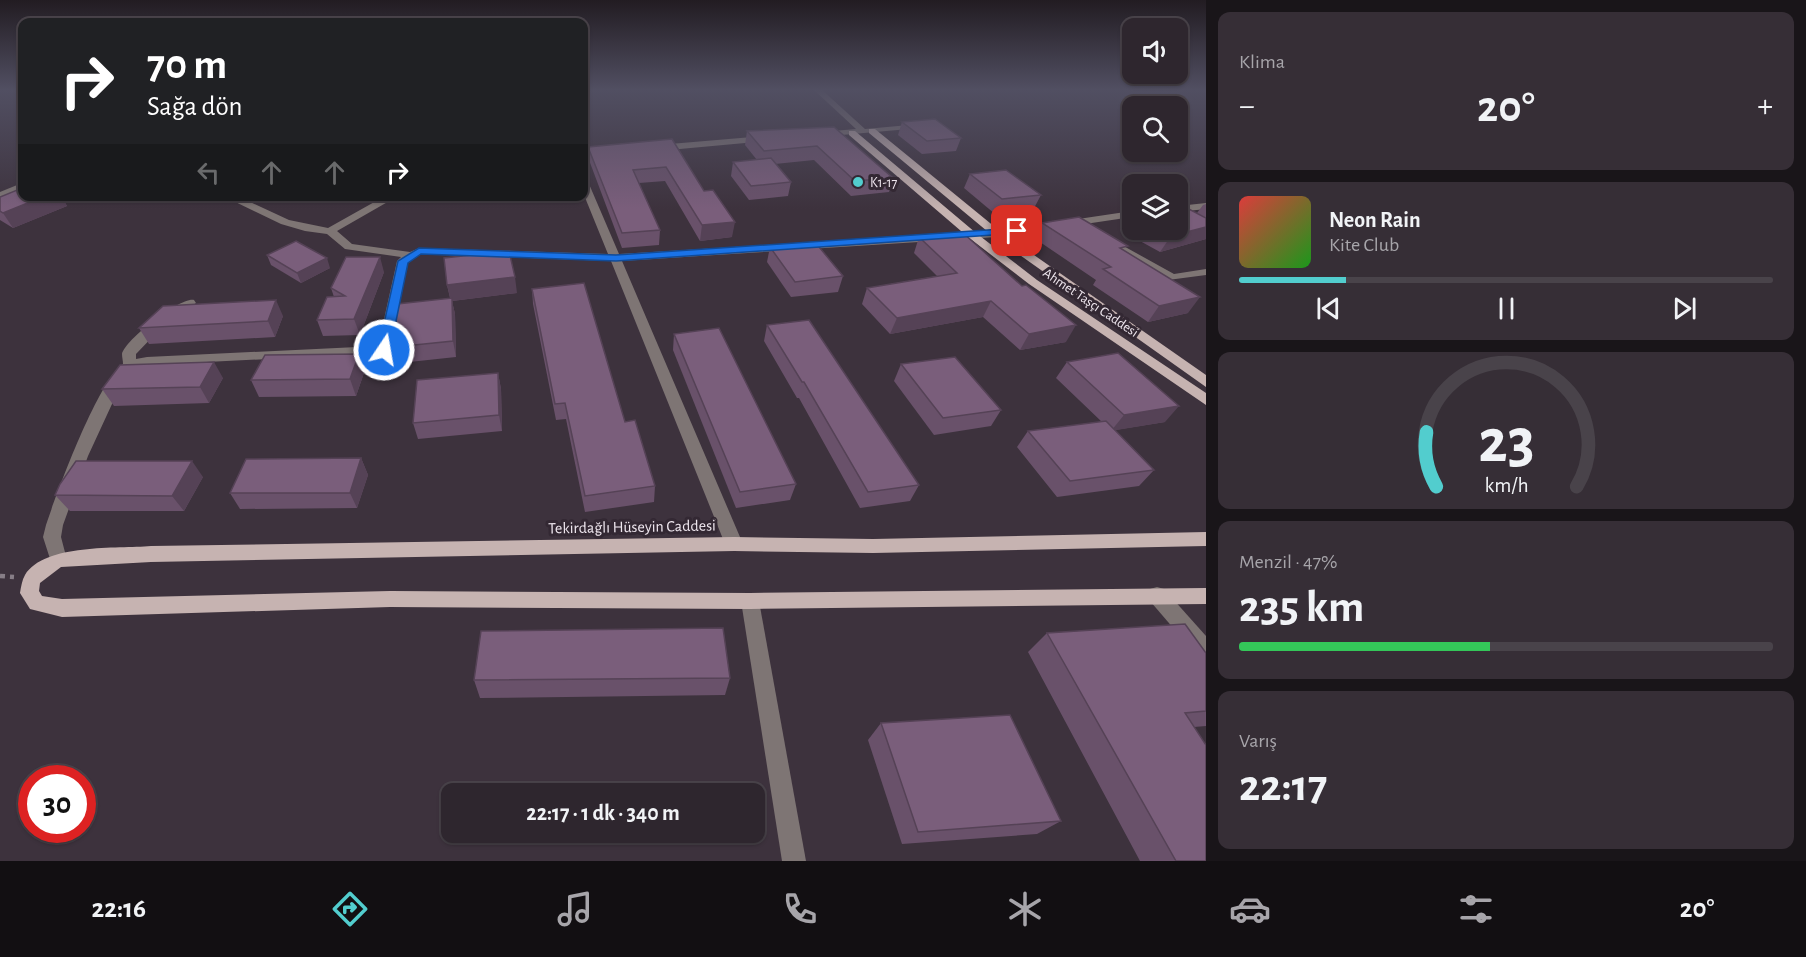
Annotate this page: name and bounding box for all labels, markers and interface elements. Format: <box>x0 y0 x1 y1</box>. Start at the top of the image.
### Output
map controls <box>1122 18 1188 240</box>
button: sound <box>1122 18 1188 84</box>
icon: right <box>48 42 126 120</box>
text: 70 m <box>147 44 227 86</box>
text: Klima <box>1239 52 1285 72</box>
text: 20° <box>1477 85 1535 130</box>
text: − <box>1239 90 1255 123</box>
text: + <box>1757 90 1773 123</box>
text: Sağa dön <box>147 93 242 120</box>
button: search <box>1122 96 1188 162</box>
icon: left <box>192 156 225 189</box>
icon: ahead <box>255 156 288 189</box>
icon: ahead <box>318 156 351 189</box>
icon: right <box>381 156 414 189</box>
button: layers <box>1122 174 1188 240</box>
marker: K1-17 <box>851 175 865 189</box>
place label: K1-17 <box>870 176 898 190</box>
pin <box>991 205 1042 256</box>
text: Neon Rain <box>1329 209 1421 231</box>
icon: arrive <box>1000 214 1033 247</box>
text: Kite Club <box>1329 235 1399 255</box>
street label: Ahmet Taşçı Caddesi <box>1040 266 1141 340</box>
icon: previous <box>1312 292 1345 325</box>
icon: pause <box>1490 292 1523 325</box>
icon: next <box>1668 292 1701 325</box>
position arrow <box>352 318 416 382</box>
text: 23 <box>1478 412 1534 474</box>
text: km/h <box>1484 476 1528 497</box>
street label: Tekirdağlı Hüseyin Caddesi <box>548 518 716 537</box>
text: Menzil · 47% <box>1239 552 1338 572</box>
text: 235 km <box>1239 585 1364 630</box>
text: Varış <box>1239 731 1277 751</box>
text: 22:17 <box>1239 764 1327 809</box>
speed limit sign: 30 <box>18 765 96 843</box>
text: 22:17 · 1 dk · 340 m <box>526 802 680 824</box>
icon: directions <box>329 888 371 930</box>
icon: music <box>554 888 596 930</box>
icon: phone <box>779 888 821 930</box>
icon: climate <box>1004 888 1046 930</box>
icon: car <box>1229 888 1271 930</box>
icon: filters <box>1455 888 1497 930</box>
text: 22:16 <box>92 895 146 922</box>
text: 20° <box>1680 895 1714 922</box>

